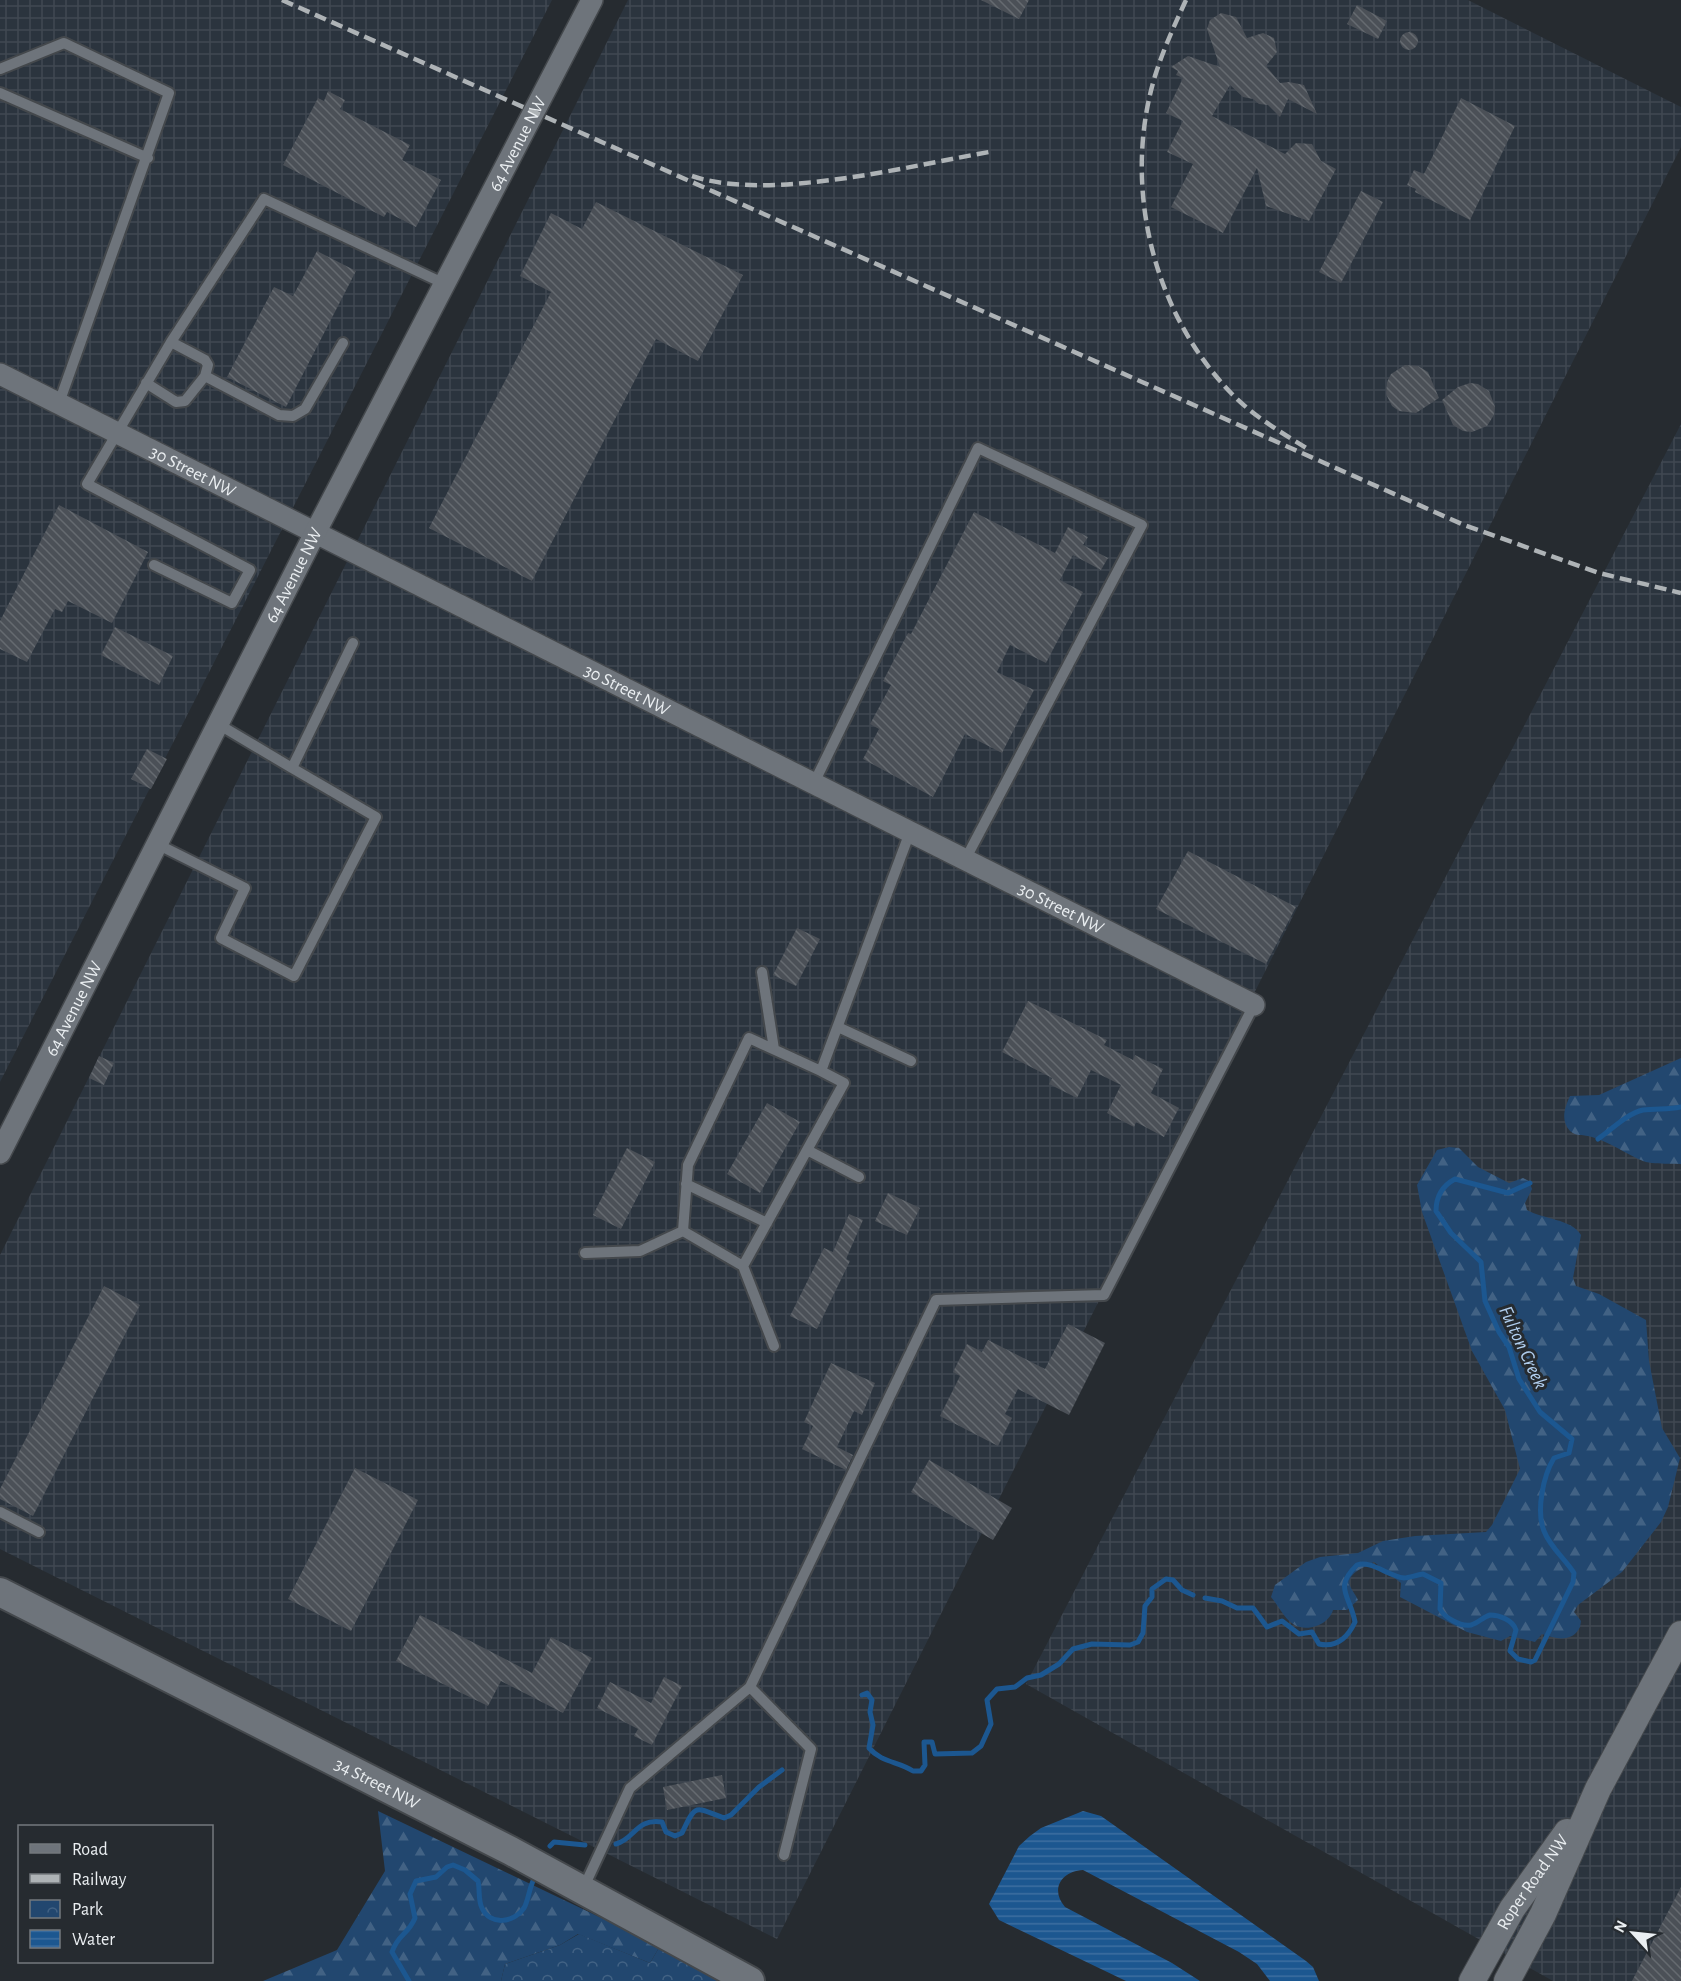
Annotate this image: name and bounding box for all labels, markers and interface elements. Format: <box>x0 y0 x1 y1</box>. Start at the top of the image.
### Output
street label: 64 Avenue NW <box>486 94 550 194</box>
street label: 30 Street NW <box>147 443 238 501</box>
street label: 64 Avenue NW <box>263 525 326 626</box>
street label: 30 Street NW <box>581 661 672 719</box>
street label: 30 Street NW <box>1015 880 1107 938</box>
street label: 64 Avenue NW <box>43 959 106 1059</box>
water label: Fulton Creek <box>1495 1303 1551 1392</box>
street label: 34 Street NW <box>332 1755 422 1813</box>
legend <box>18 1825 213 1963</box>
street label: Roper Road NW <box>1494 1832 1572 1933</box>
text: Road <box>72 1841 108 1859</box>
text: Railway <box>72 1871 127 1889</box>
text: Park <box>72 1901 104 1919</box>
north arrow <box>1603 1903 1663 1963</box>
text: N <box>1611 1918 1630 1935</box>
text: Water <box>72 1931 115 1949</box>

